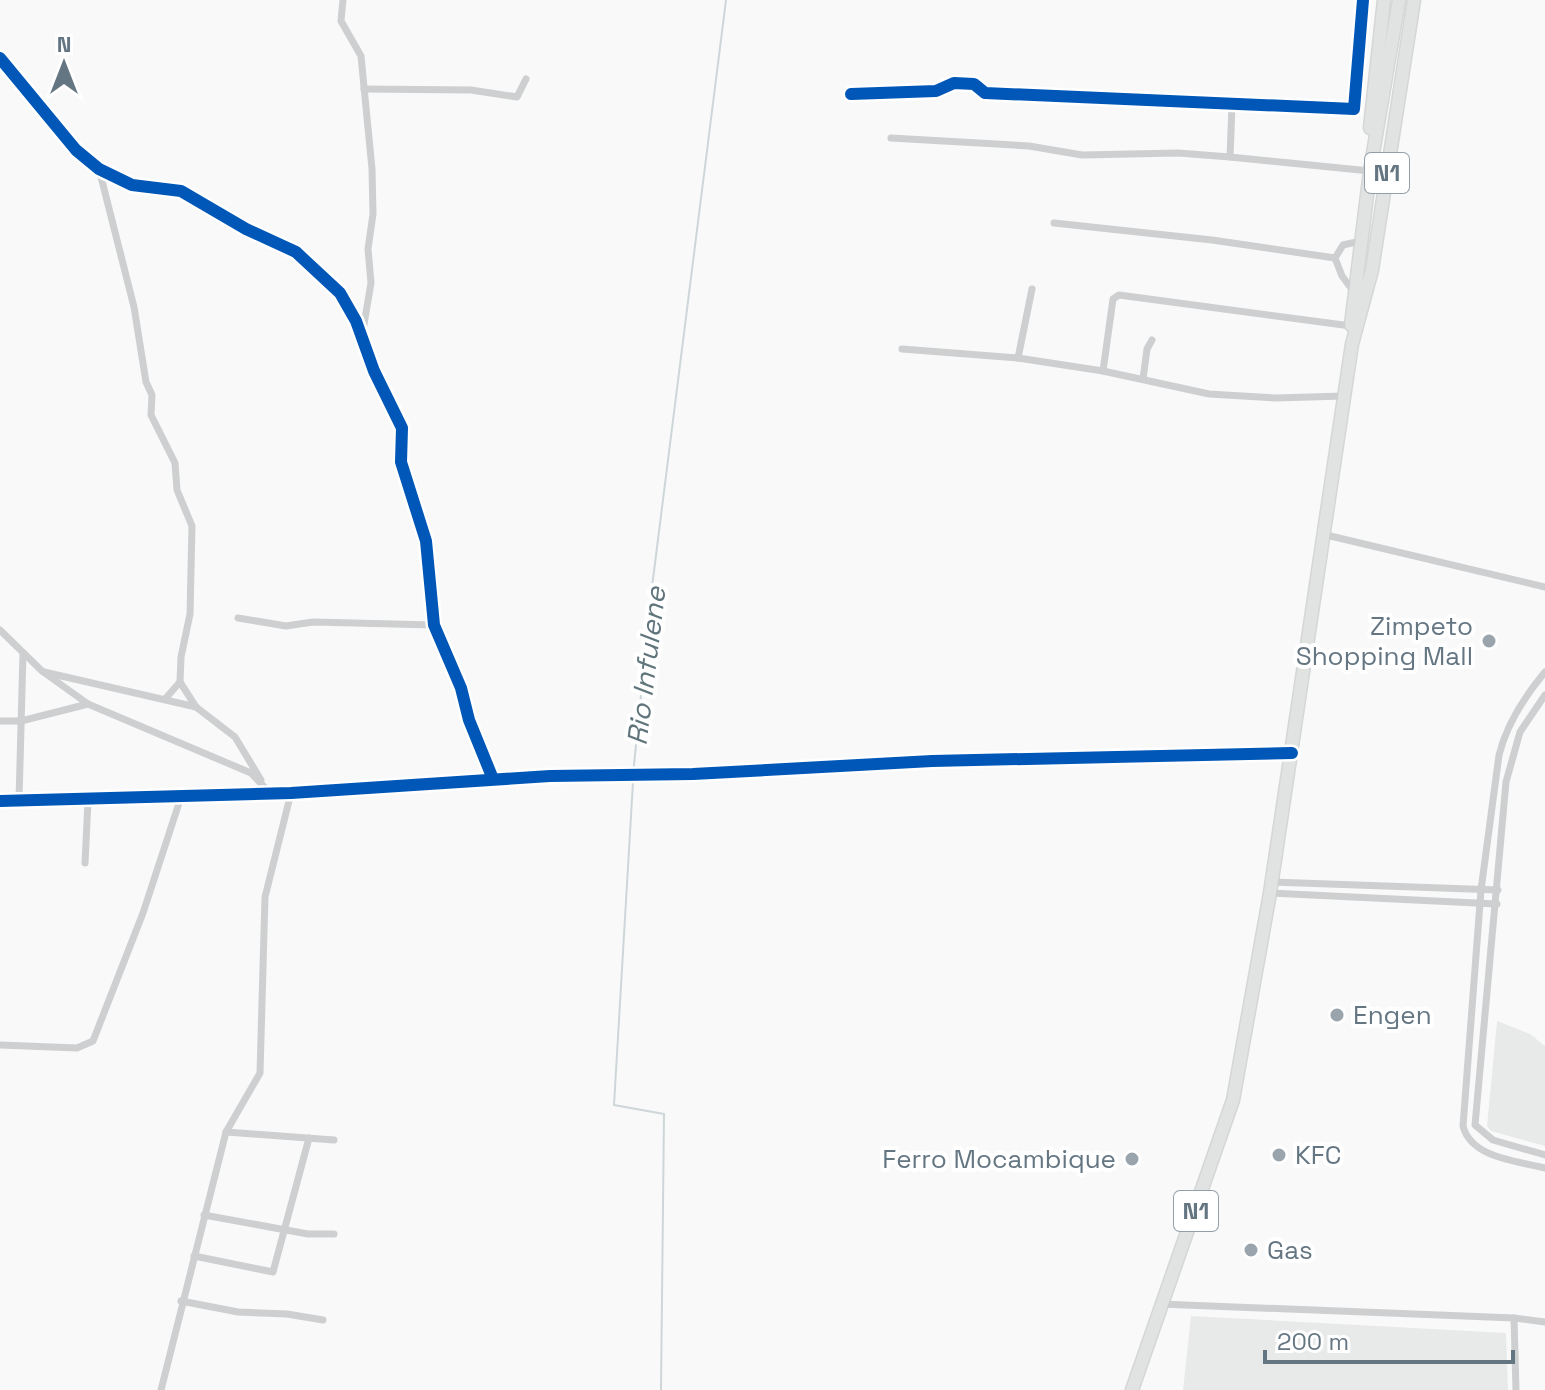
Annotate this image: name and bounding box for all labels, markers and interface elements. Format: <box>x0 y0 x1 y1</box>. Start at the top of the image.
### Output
north arrow <box>24 24 104 104</box>
text: N <box>57 30 71 58</box>
road number: N1 <box>1365 153 1409 193</box>
water label: Rio Infulene <box>618 583 674 747</box>
place label: Zimpeto Shopping Mall <box>1296 609 1473 673</box>
marker: Zimpeto Shopping Mall <box>1480 632 1498 650</box>
place label: Engen <box>1353 998 1432 1032</box>
marker: Engen <box>1328 1006 1346 1024</box>
place label: KFC <box>1295 1138 1341 1172</box>
place label: Ferro Mocambique <box>882 1142 1116 1176</box>
marker: KFC <box>1270 1146 1288 1164</box>
marker: Ferro Mocambique <box>1123 1150 1141 1168</box>
road number: N1 <box>1174 1191 1218 1231</box>
place label: Gas <box>1267 1233 1313 1267</box>
marker: Gas <box>1242 1241 1260 1259</box>
scale bar <box>1265 1314 1513 1364</box>
text: 200 m <box>1277 1326 1349 1357</box>

